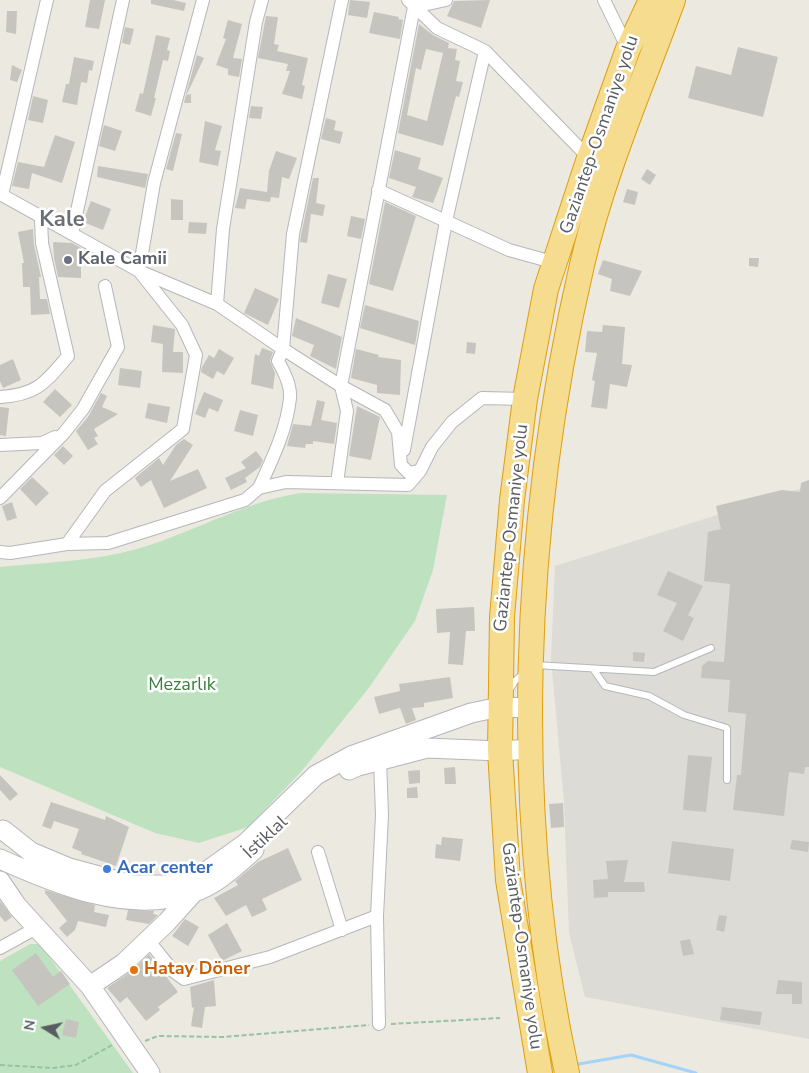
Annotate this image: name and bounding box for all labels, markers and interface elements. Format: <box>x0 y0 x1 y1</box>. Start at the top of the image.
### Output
street label: Gaziantep-Osmaniye yolu <box>556 33 644 237</box>
district label: Kale <box>39 208 85 234</box>
place label: Kale Camii <box>78 249 167 271</box>
marker: Kale Camii <box>62 254 74 266</box>
street label: Gaziantep-Osmaniye yolu <box>490 423 534 633</box>
park label: Mezarlık <box>148 675 216 697</box>
street label: İstiklal <box>239 812 293 864</box>
street label: Gaziantep-Osmaniye yolu <box>496 841 546 1051</box>
place label: Acar center <box>117 858 213 880</box>
marker: Acar center <box>101 863 113 875</box>
place label: Hatay Döner <box>144 959 250 981</box>
marker: Hatay Döner <box>128 964 140 976</box>
north arrow <box>20 1003 70 1053</box>
text: N <box>19 1019 40 1032</box>

